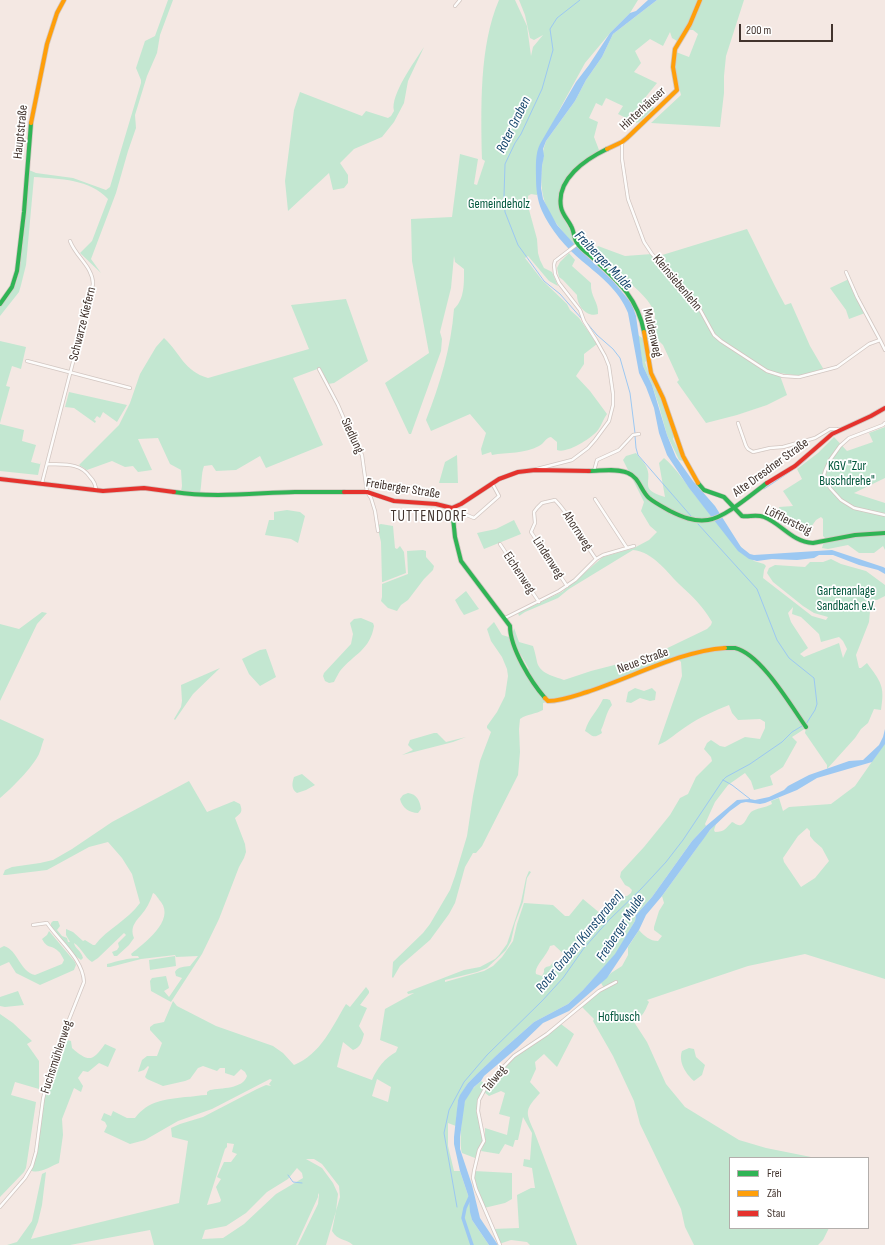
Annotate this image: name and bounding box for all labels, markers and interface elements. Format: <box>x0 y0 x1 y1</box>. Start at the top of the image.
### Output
scale bar <box>741 16 835 42</box>
text: 200 m <box>746 23 771 38</box>
street label: Hinterhäuser <box>617 84 669 134</box>
water label: Roter Graben <box>493 94 535 156</box>
street label: Hauptstraße <box>10 104 32 160</box>
park label: Gemeindeholz <box>468 197 530 213</box>
water label: Freiberger Mulde <box>570 228 636 294</box>
street label: Kleinsiebenlehn <box>649 252 705 314</box>
street label: Schwarze Kiefern <box>66 285 100 363</box>
street label: Muldenweg <box>639 307 665 359</box>
street label: Siedlung <box>337 416 367 456</box>
street label: Alte Dresdner Straße <box>730 435 812 501</box>
park label: KGV "Zur Buschdrehe" <box>819 459 875 490</box>
street label: Freiberger Straße <box>365 475 441 503</box>
street label: Löfflersteig <box>762 503 814 539</box>
district label: TUTTENDORF <box>390 508 468 526</box>
street label: Ahornweg <box>559 508 595 554</box>
street label: Lindenweg <box>529 534 567 582</box>
street label: Eichenweg <box>499 549 539 597</box>
park label: Gartenanlage Sandbach e.V. <box>817 584 875 615</box>
street label: Neue Straße <box>615 645 671 677</box>
water label: Roter Graben (Kunstgraben) <box>533 888 627 996</box>
water label: Freiberger Mulde <box>593 891 649 965</box>
park label: Hofbusch <box>598 1010 640 1026</box>
street label: Fuchsmühlenweg <box>38 1018 76 1096</box>
street label: Talweg <box>480 1063 510 1095</box>
legend <box>729 1157 869 1229</box>
text: Frei <box>767 1166 782 1181</box>
text: Zäh <box>767 1186 782 1201</box>
text: Stau <box>767 1206 785 1221</box>

